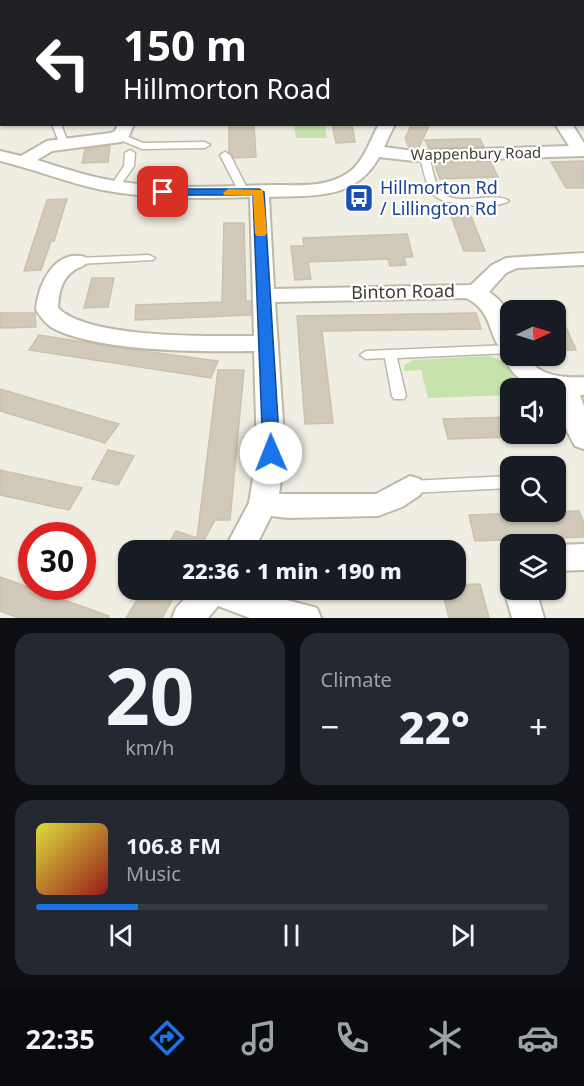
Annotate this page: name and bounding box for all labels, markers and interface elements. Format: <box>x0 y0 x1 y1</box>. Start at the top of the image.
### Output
text: 150 m <box>123 16 247 73</box>
icon: left <box>24 24 102 102</box>
text: Hillmorton Road <box>123 70 331 107</box>
street label: Wappenbury Road <box>411 142 541 164</box>
pin <box>137 166 188 217</box>
icon: arrive <box>146 175 179 208</box>
place label: Hillmorton Rd / Lillington Rd <box>380 175 498 220</box>
bus stop icon: Hillmorton Rd / Lillington Rd <box>343 182 375 214</box>
street label: Binton Road <box>351 278 455 304</box>
north arrow <box>500 300 566 366</box>
map controls <box>500 300 566 600</box>
button: sound <box>500 378 566 444</box>
position arrow <box>239 421 303 485</box>
button: search <box>500 456 566 522</box>
speed limit sign: 30 <box>18 522 96 600</box>
button: layers <box>500 534 566 600</box>
text: 22:36 · 1 min · 190 m <box>182 555 402 585</box>
text: 20 <box>105 642 194 748</box>
text: Climate <box>321 666 392 693</box>
text: 22° <box>399 696 470 757</box>
text: − <box>321 704 339 749</box>
text: + <box>529 704 548 749</box>
text: km/h <box>125 734 174 761</box>
text: 106.8 FM <box>126 830 221 860</box>
text: Music <box>126 860 181 887</box>
icon: previous <box>105 919 138 952</box>
icon: pause <box>275 919 308 952</box>
icon: next <box>446 919 479 952</box>
icon: directions <box>146 1017 188 1059</box>
icon: music <box>238 1017 280 1059</box>
icon: phone <box>331 1017 373 1059</box>
icon: climate <box>424 1017 466 1059</box>
icon: car <box>517 1017 559 1059</box>
text: 22:35 <box>25 1020 95 1057</box>

